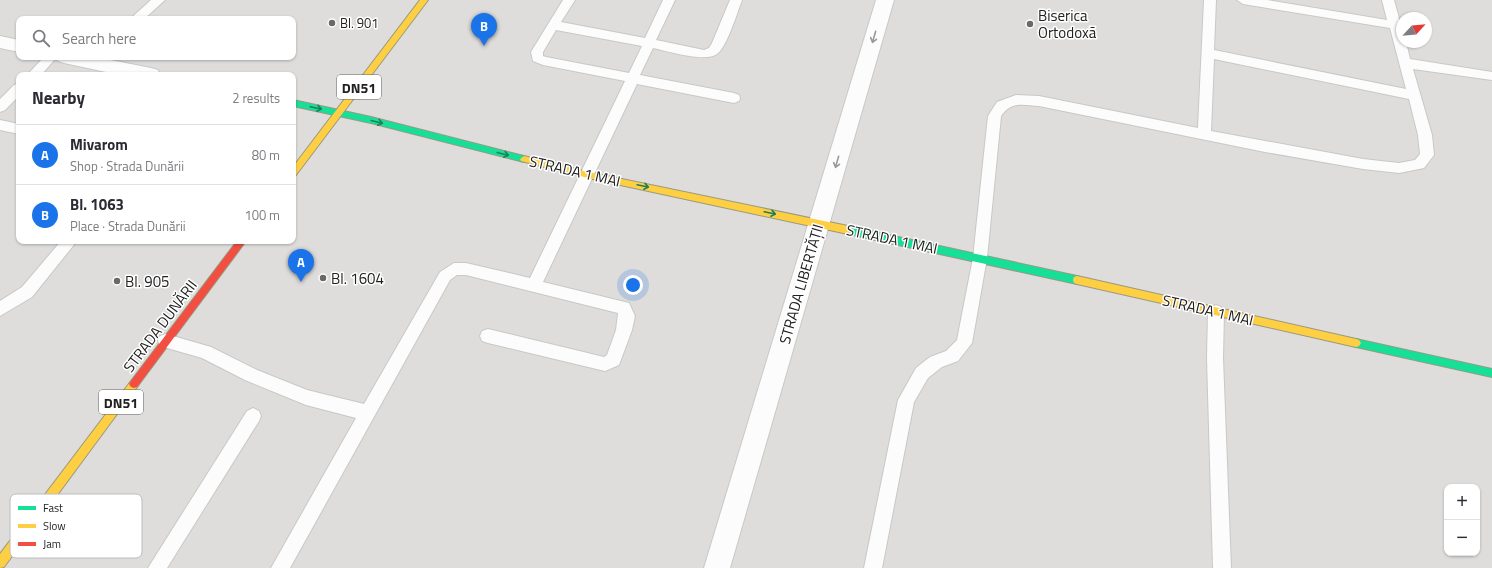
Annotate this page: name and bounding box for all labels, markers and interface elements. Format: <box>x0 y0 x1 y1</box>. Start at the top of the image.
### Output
place label: Biserica Ortodoxă <box>1038 4 1097 44</box>
north arrow <box>1396 12 1432 48</box>
place label: Bl. 901 <box>340 13 379 33</box>
pin: B <box>471 13 497 46</box>
search box <box>16 16 296 60</box>
marker: Bl. 901 <box>327 18 337 28</box>
marker: Biserica Ortodoxă <box>1025 19 1035 29</box>
icon: search <box>30 27 52 49</box>
text: Search here <box>62 27 136 50</box>
one-way arrow <box>870 31 877 44</box>
road number: DN51 <box>337 75 381 99</box>
text: Nearby <box>32 85 85 111</box>
text: 2 results <box>232 88 280 108</box>
one-way arrow <box>309 104 322 112</box>
one-way arrow <box>370 119 383 126</box>
text: Mivarom <box>70 133 128 156</box>
text: A <box>41 145 49 165</box>
text: 80 m <box>252 145 280 165</box>
street label: STRADA 1 MAI <box>527 149 623 193</box>
one-way arrow <box>496 150 509 158</box>
one-way arrow <box>833 155 840 168</box>
text: Shop · Strada Dunării <box>70 156 184 176</box>
one-way arrow <box>636 183 649 191</box>
text: Bl. 1063 <box>70 193 124 216</box>
text: B <box>41 205 49 225</box>
text: 100 m <box>244 205 280 225</box>
one-way arrow <box>764 209 777 217</box>
text: Place · Strada Dunării <box>70 216 186 236</box>
street label: STRADA 1 MAI <box>844 218 940 260</box>
street label: STRADA LIBERTĂȚII <box>773 221 829 347</box>
pin: A <box>288 249 314 282</box>
place label: Bl. 1604 <box>331 267 384 290</box>
place label: Bl. 905 <box>125 270 169 293</box>
marker: Bl. 1604 <box>318 273 328 283</box>
street label: STRADA DUNĂRII <box>117 275 203 377</box>
your location <box>623 275 643 295</box>
marker: Bl. 905 <box>112 276 122 286</box>
street label: STRADA 1 MAI <box>1160 288 1256 332</box>
road number: DN51 <box>99 390 143 414</box>
map controls <box>1444 484 1480 556</box>
button: + <box>1444 484 1480 520</box>
legend <box>10 494 142 558</box>
text: Fast <box>43 500 63 516</box>
text: Slow <box>43 518 66 534</box>
button: − <box>1444 520 1480 556</box>
text: Jam <box>43 536 61 552</box>

